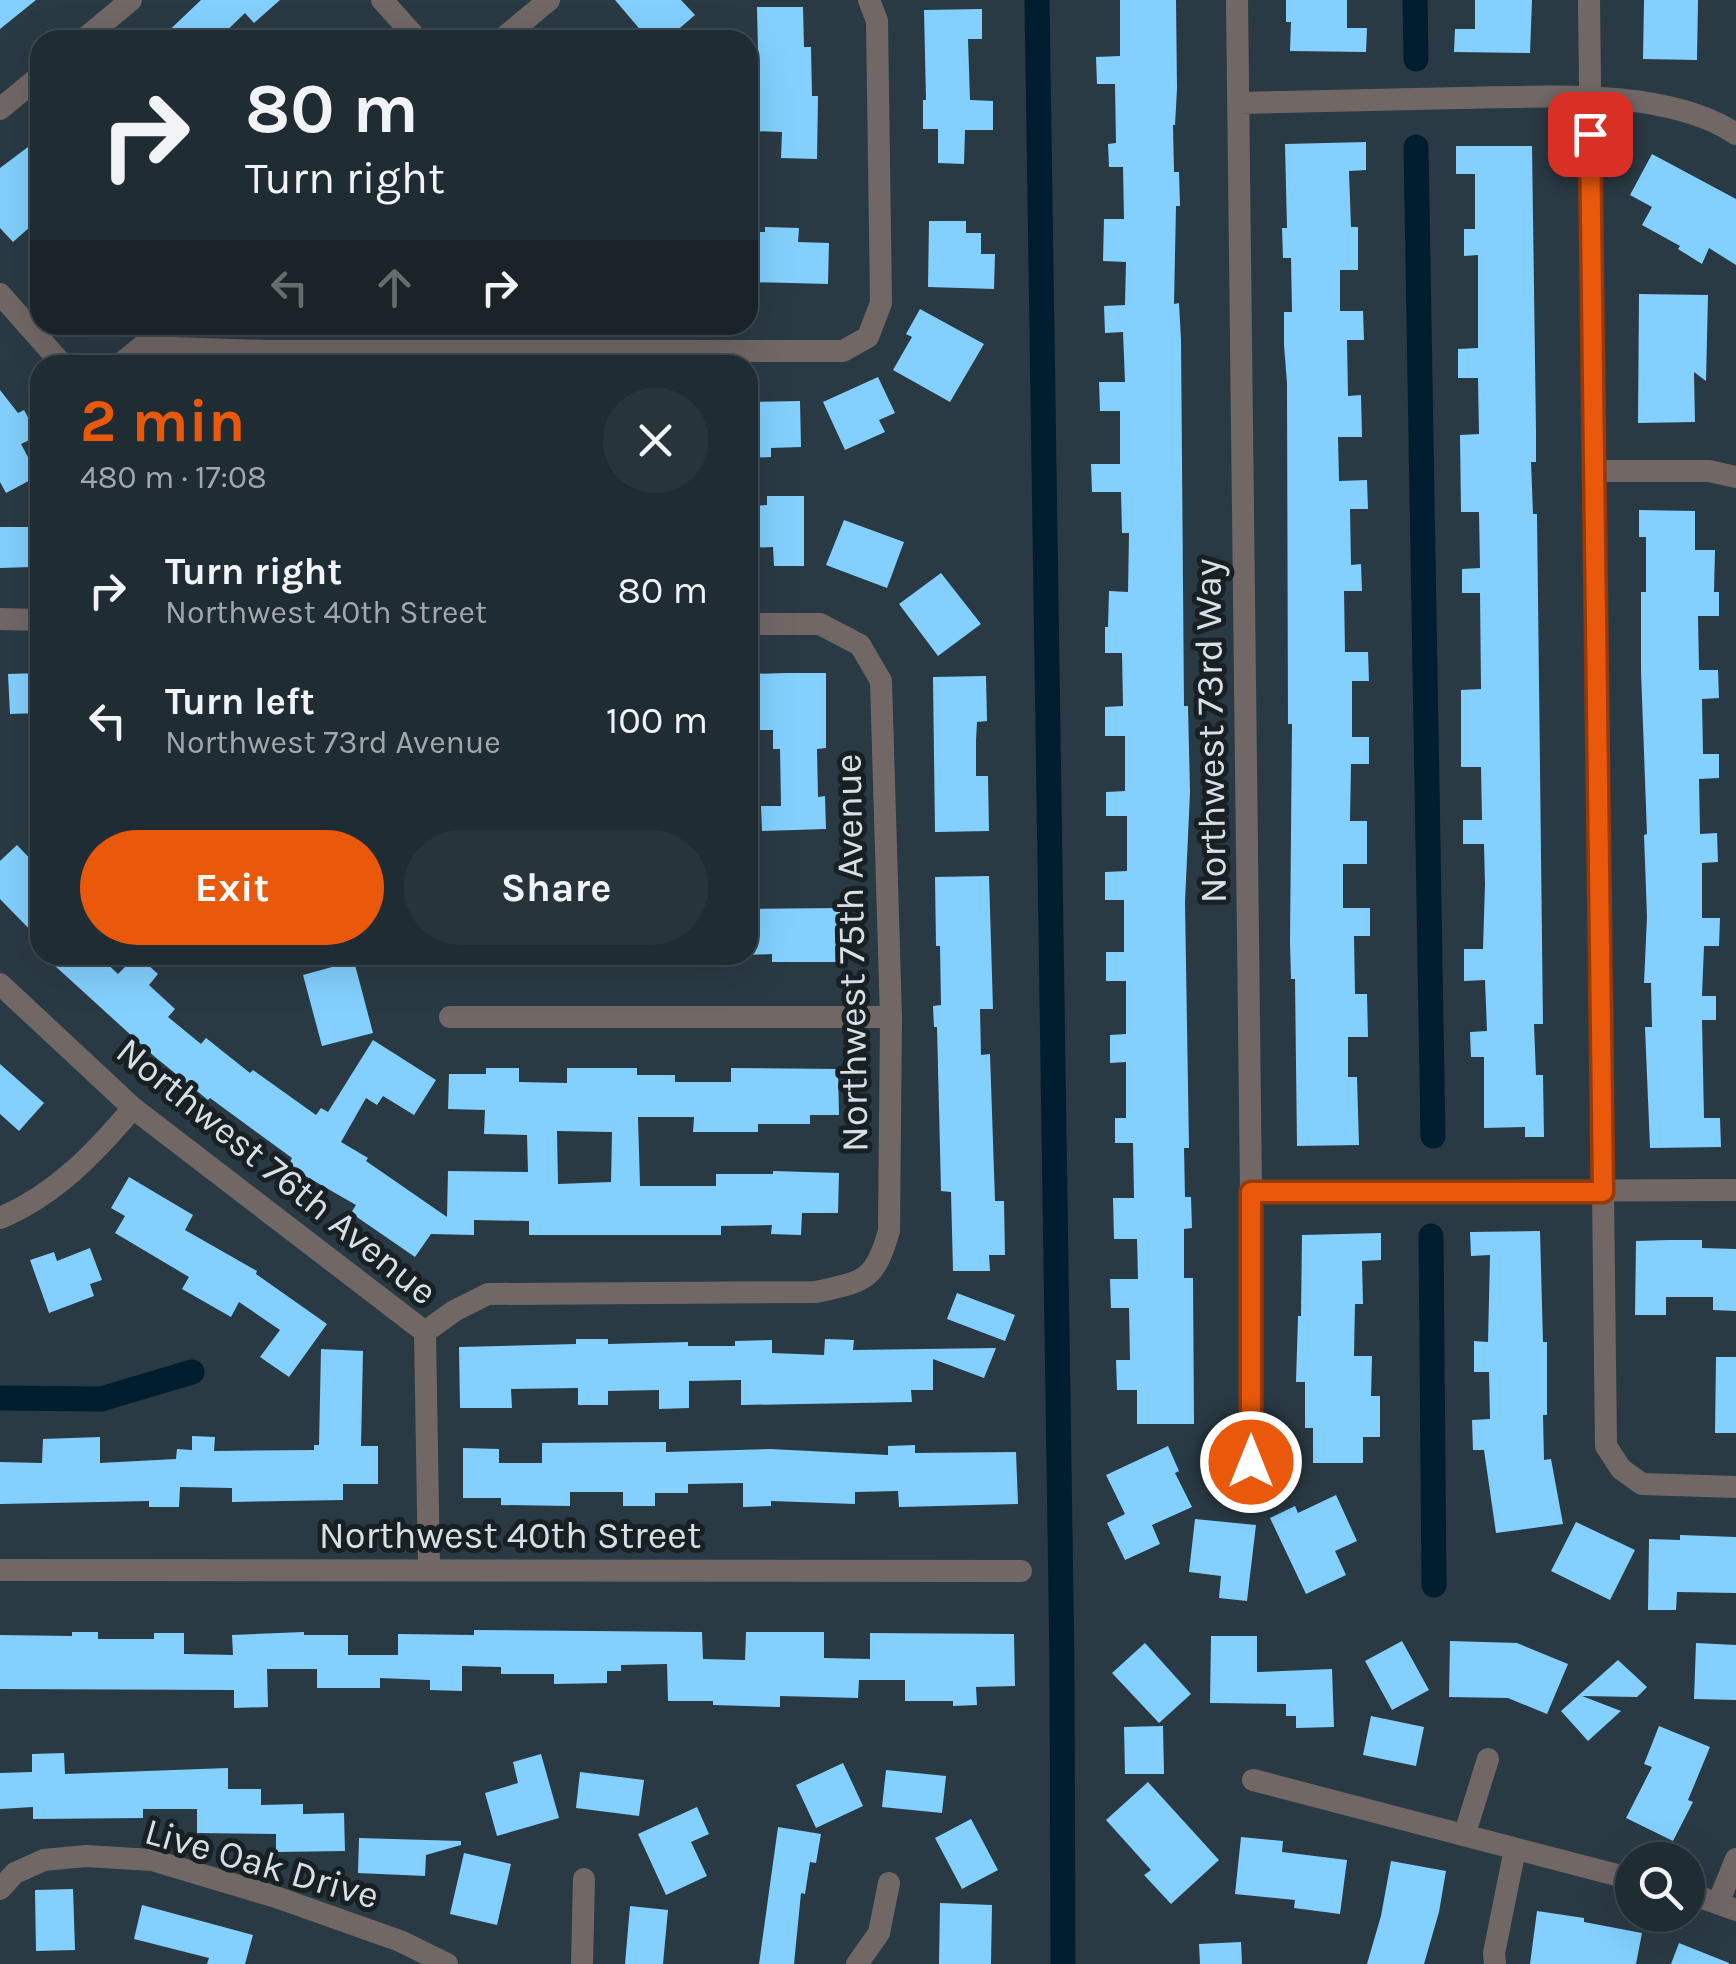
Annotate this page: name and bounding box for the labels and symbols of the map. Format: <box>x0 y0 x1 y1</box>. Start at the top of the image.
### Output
pin <box>1548 92 1633 177</box>
street label: Northwest 73rd Way <box>1185 558 1236 904</box>
street label: Northwest 75th Avenue <box>826 753 877 1153</box>
street label: Northwest 76th Avenue <box>108 1028 446 1314</box>
position arrow <box>1199 1410 1303 1514</box>
street label: Northwest 40th Street <box>319 1513 701 1558</box>
street label: Live Oak Drive <box>140 1809 384 1918</box>

